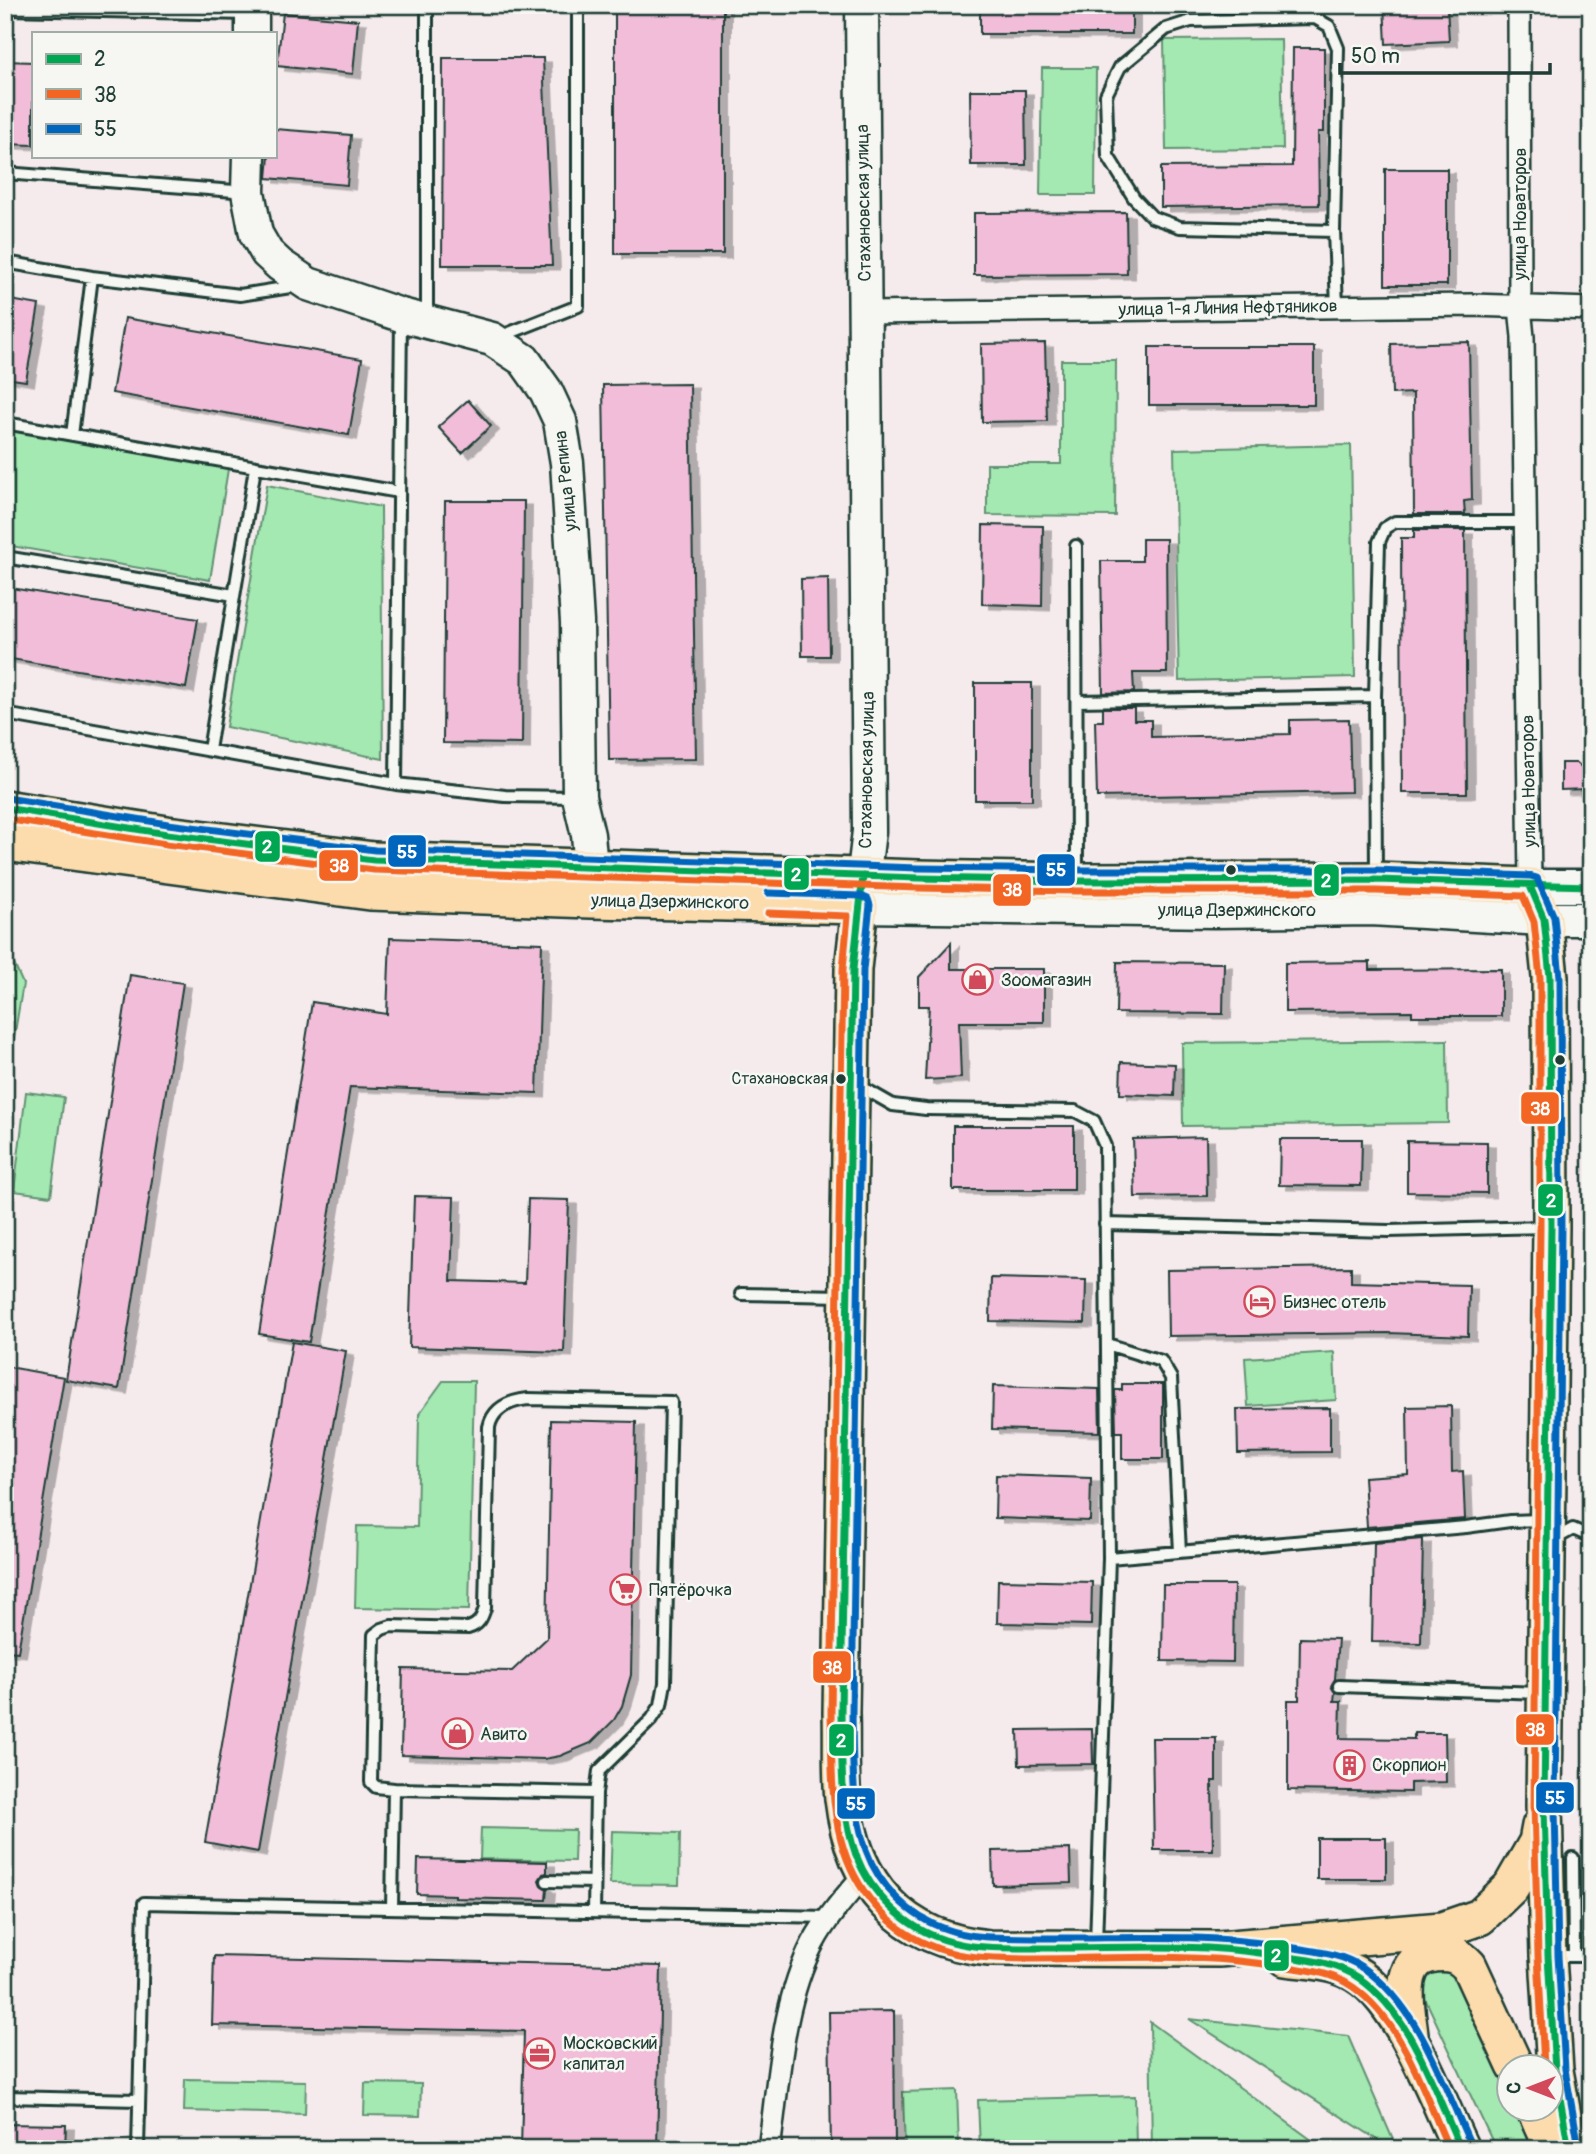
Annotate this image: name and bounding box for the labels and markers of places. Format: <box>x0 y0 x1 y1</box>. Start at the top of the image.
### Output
unlabelled marker <box>1224 863 1238 877</box>
shop icon: Зоомагазин <box>961 963 995 997</box>
place label: Зоомагазин <box>1001 969 1092 992</box>
unlabelled marker <box>1553 1053 1567 1067</box>
place label: Стахановская <box>731 1069 828 1089</box>
marker: Стахановская <box>834 1072 848 1086</box>
hotel icon: Бизнес отель <box>1243 1285 1277 1319</box>
place label: Бизнес отель <box>1283 1291 1387 1314</box>
supermarket icon: Пятёрочка <box>609 1573 643 1607</box>
place label: Пятёрочка <box>649 1579 732 1602</box>
shop icon: Авито <box>440 1717 474 1751</box>
place label: Авито <box>480 1723 528 1746</box>
building icon: Скорпион <box>1332 1748 1366 1782</box>
place label: Скорпион <box>1372 1754 1446 1777</box>
place label: Московский капитал <box>563 2032 658 2076</box>
office icon: Московский капитал <box>523 2036 557 2070</box>

